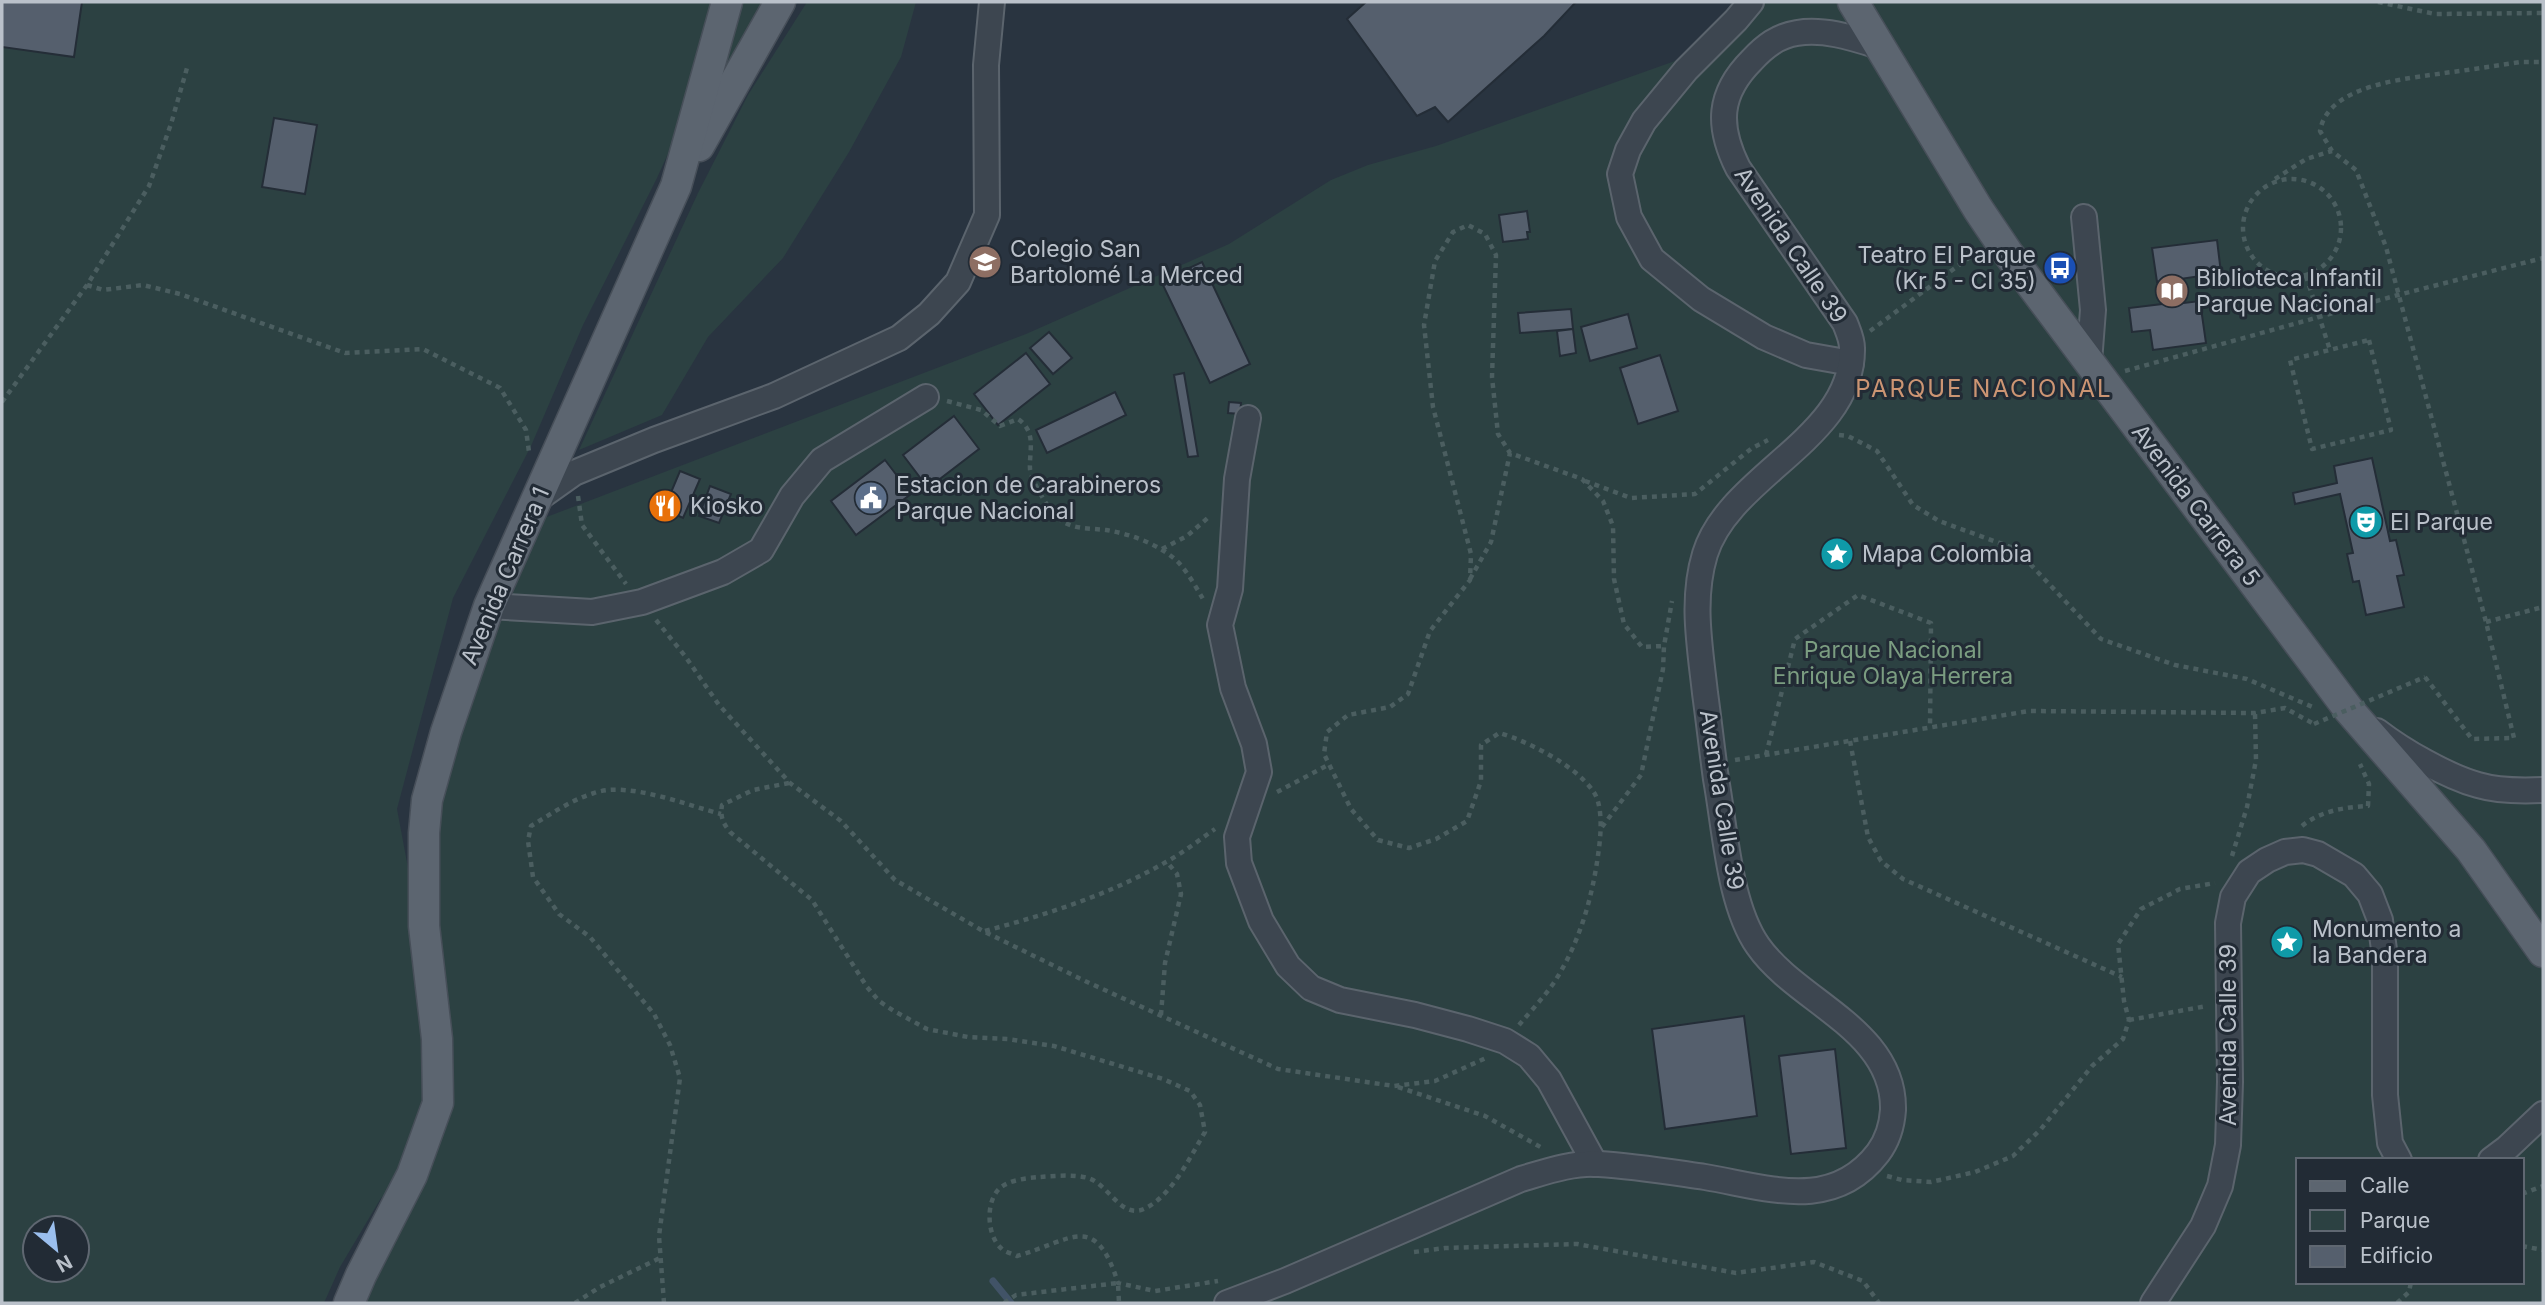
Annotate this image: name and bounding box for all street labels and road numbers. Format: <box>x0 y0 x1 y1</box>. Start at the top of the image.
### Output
street label: Avenida Calle 39 <box>1728 162 1854 328</box>
street label: Avenida Carrera 5 <box>2126 419 2266 591</box>
street label: Avenida Carrera 1 <box>455 483 555 669</box>
street label: Avenida Calle 39 <box>1694 708 1750 892</box>
street label: Avenida Calle 39 <box>2214 944 2242 1126</box>

